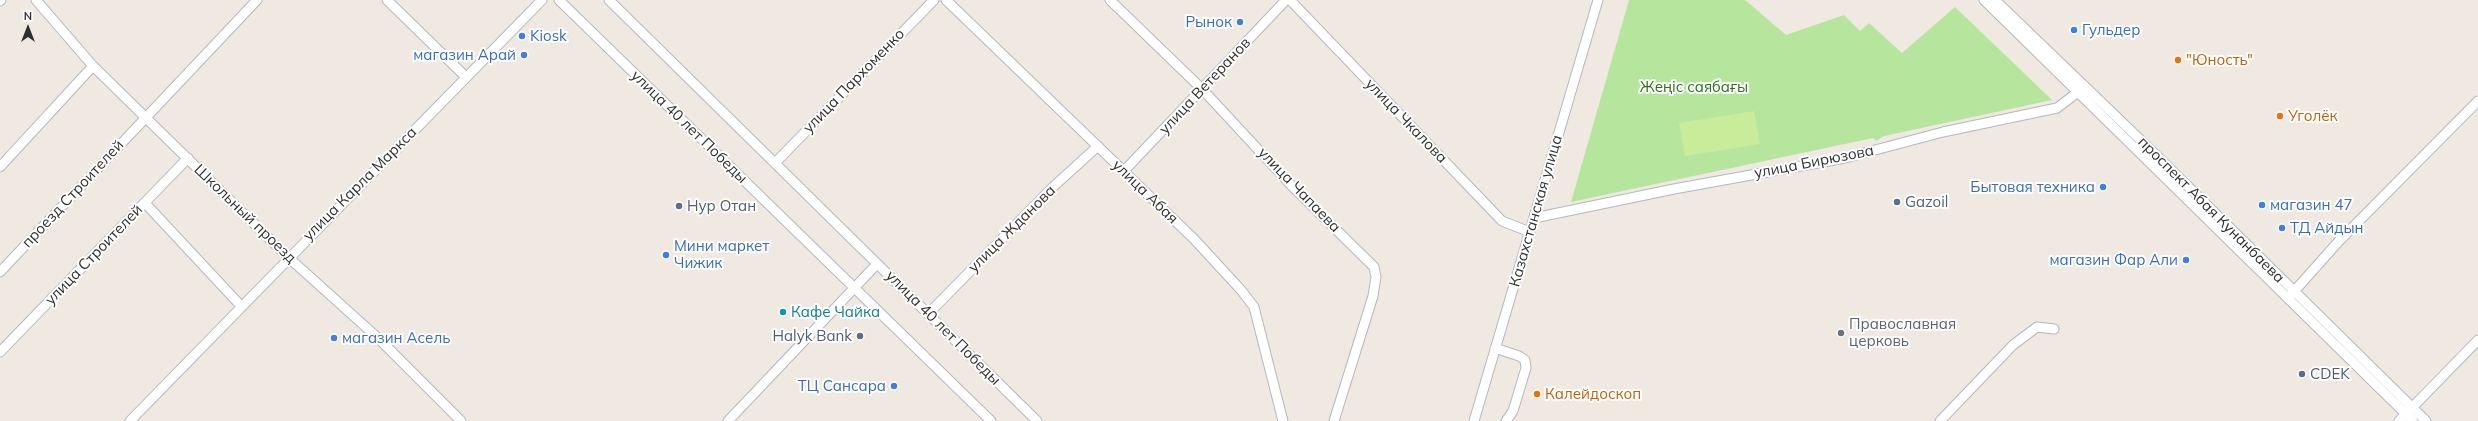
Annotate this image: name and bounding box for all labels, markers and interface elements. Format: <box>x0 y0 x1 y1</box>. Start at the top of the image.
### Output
north arrow <box>8 8 48 48</box>
text: N <box>24 9 32 23</box>
place label: Рынок <box>1185 13 1232 31</box>
marker: Рынок <box>1235 17 1245 27</box>
place label: Гульдер <box>2082 21 2140 39</box>
street label: улица Пархоменко <box>800 25 908 137</box>
marker: Гульдер <box>2069 25 2079 35</box>
place label: Kiosk <box>530 27 567 45</box>
marker: Kiosk <box>517 31 527 41</box>
street label: улица Ветеранов <box>1156 34 1254 138</box>
place label: магазин Арай <box>413 46 516 64</box>
marker: магазин Арай <box>519 50 529 60</box>
place label: "Юность" <box>2186 51 2253 69</box>
marker: "Юность" <box>2173 55 2183 65</box>
street label: улица 40 лет Победы <box>627 67 751 187</box>
street label: улица Чкалова <box>1361 75 1451 167</box>
park label: Жеңіс саябағы <box>1640 78 1748 96</box>
place label: Уголёк <box>2288 107 2338 125</box>
marker: Уголёк <box>2275 111 2285 121</box>
street label: улица Карла Маркса <box>299 123 421 245</box>
street label: Казахстанская улица <box>1506 133 1566 289</box>
street label: проспект Абая Кунанбаева <box>2134 133 2288 287</box>
street label: проезд Строителей <box>18 136 128 252</box>
street label: улица Бирюзова <box>1753 142 1875 182</box>
street label: улица Чапаева <box>1254 144 1344 236</box>
street label: улица Абая <box>1108 156 1182 228</box>
street label: Школьный проезд <box>190 161 300 267</box>
place label: Бытовая техника <box>1970 178 2095 196</box>
street label: улица Жданова <box>965 182 1059 276</box>
marker: Бытовая техника <box>2098 182 2108 192</box>
place label: Gazoil <box>1905 193 1948 211</box>
place label: магазин 47 <box>2270 196 2352 214</box>
place label: Нур Отан <box>687 197 756 215</box>
marker: Gazoil <box>1892 197 1902 207</box>
marker: магазин 47 <box>2257 200 2267 210</box>
street label: улица Строителей <box>41 201 147 309</box>
marker: Нур Отан <box>674 201 684 211</box>
place label: ТД Айдын <box>2290 219 2364 237</box>
marker: ТД Айдын <box>2277 223 2287 233</box>
place label: Мини маркет Чижик <box>674 237 769 272</box>
marker: Мини маркет Чижик <box>661 250 671 260</box>
place label: магазин Фар Али <box>2050 251 2178 269</box>
marker: магазин Фар Али <box>2181 255 2191 265</box>
street label: улица 40 лет Победы <box>882 267 1004 389</box>
place label: Кафе Чайка <box>791 303 880 321</box>
marker: Кафе Чайка <box>778 307 788 317</box>
place label: Православная церковь <box>1849 315 1956 350</box>
place label: Halyk Bank <box>773 327 852 345</box>
marker: Православная церковь <box>1836 328 1846 338</box>
place label: магазин Асель <box>342 329 450 347</box>
marker: Halyk Bank <box>855 331 865 341</box>
marker: магазин Асель <box>329 333 339 343</box>
place label: CDEK <box>2310 365 2350 383</box>
marker: CDEK <box>2297 369 2307 379</box>
place label: ТЦ Сансара <box>798 377 886 395</box>
marker: ТЦ Сансара <box>889 381 899 391</box>
place label: Калейдоскоп <box>1545 385 1641 403</box>
marker: Калейдоскоп <box>1532 389 1542 399</box>

